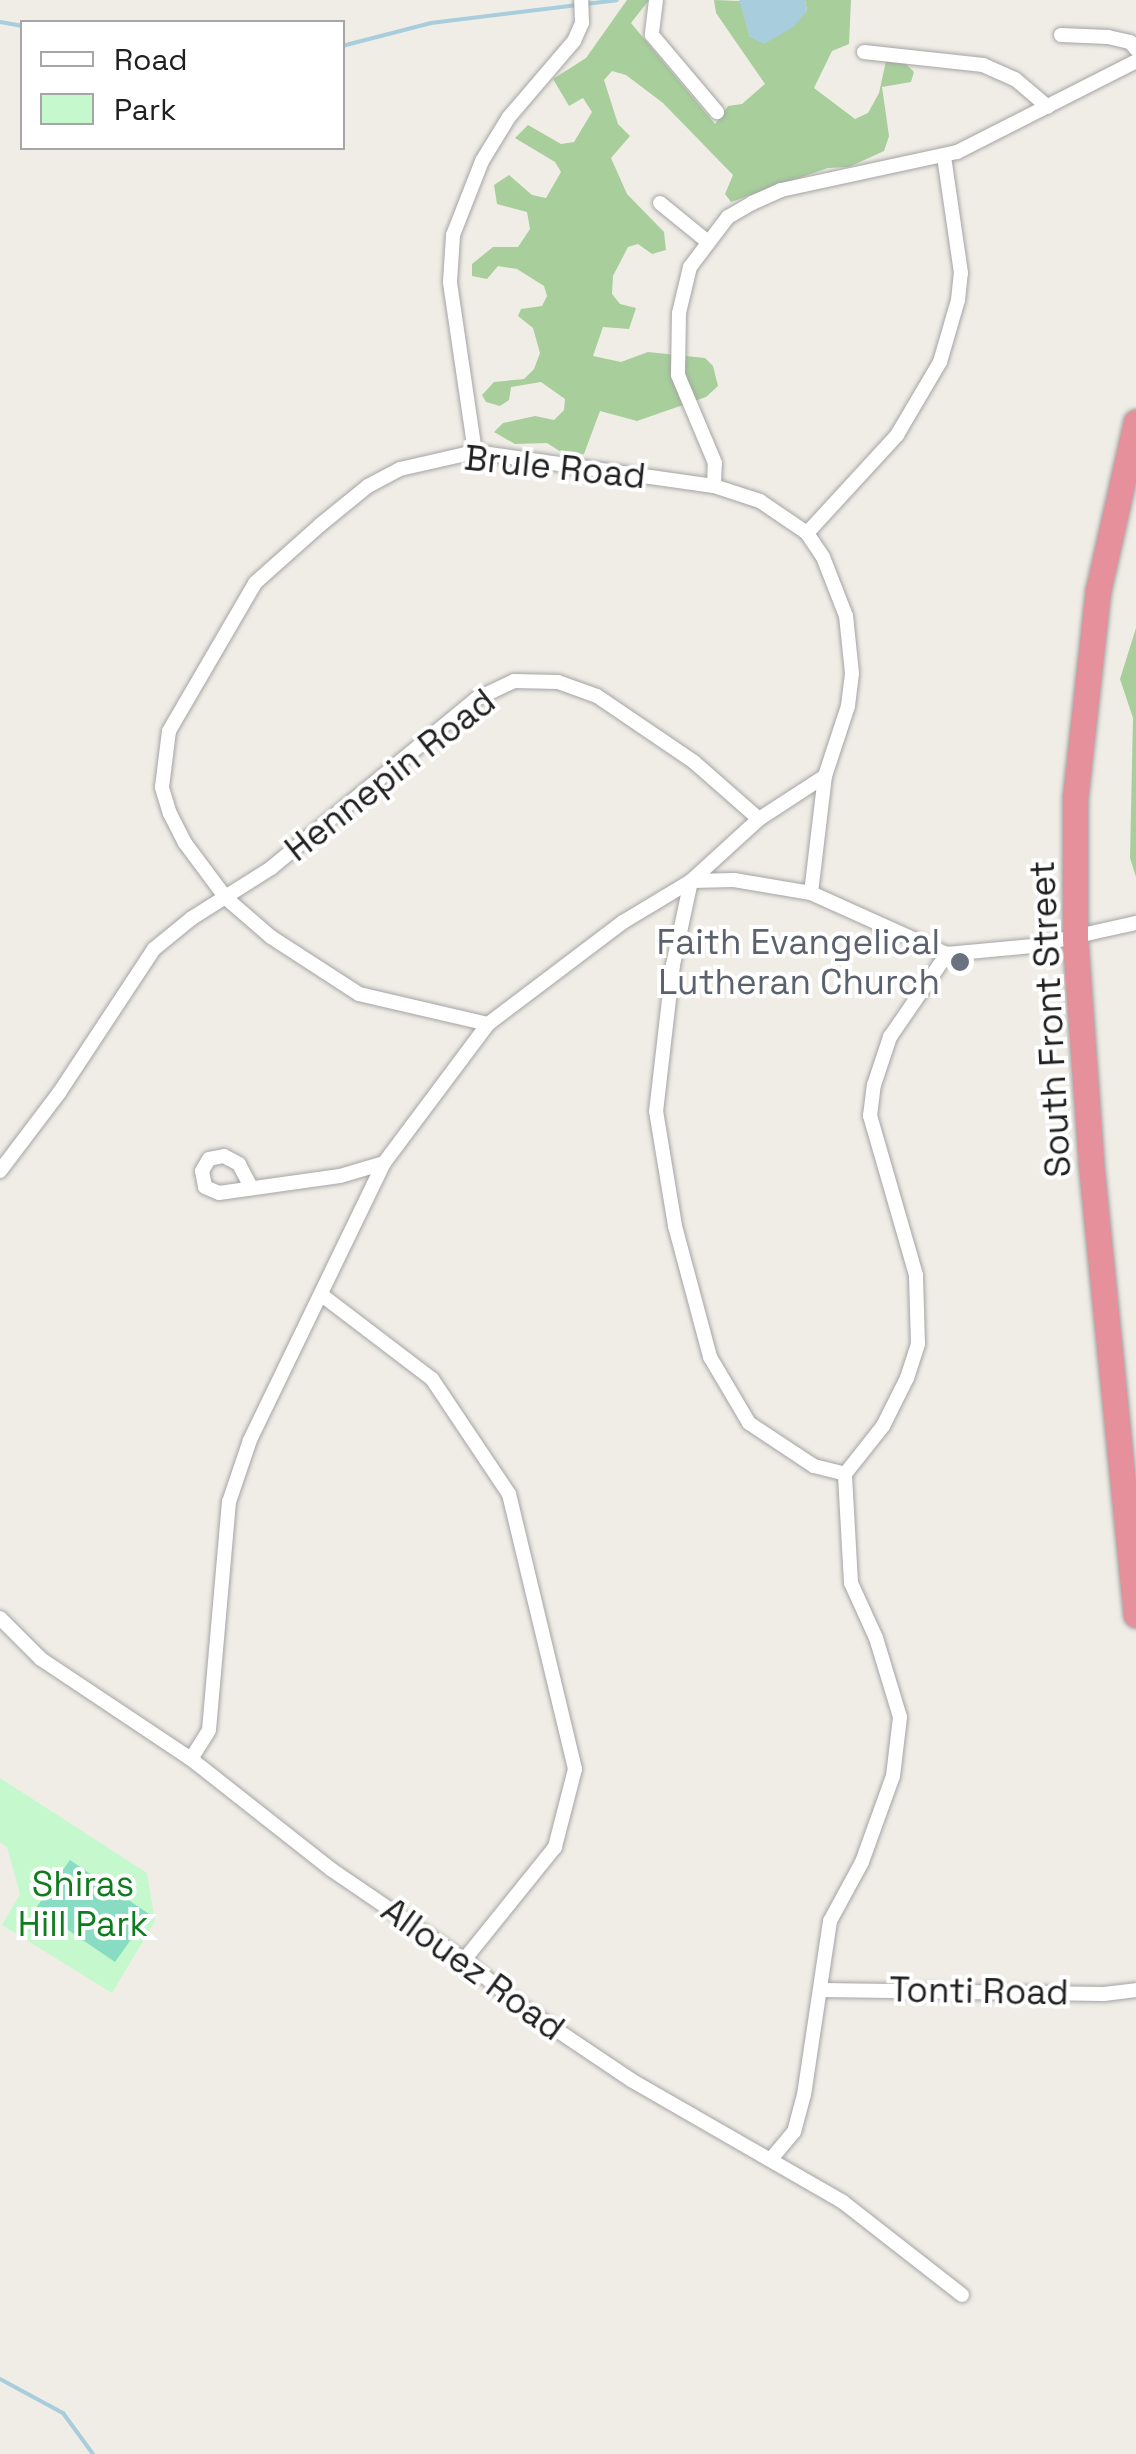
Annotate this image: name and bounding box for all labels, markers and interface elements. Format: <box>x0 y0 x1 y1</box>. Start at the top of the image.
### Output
legend <box>20 20 345 150</box>
text: Road <box>114 40 188 79</box>
text: Park <box>114 90 176 129</box>
street label: Brule Road <box>462 437 648 497</box>
street label: Hennepin Road <box>277 680 503 870</box>
street label: South Front Street <box>1021 860 1079 1178</box>
place label: Faith Evangelical Lutheran Church <box>657 921 940 1003</box>
marker: Faith Evangelical Lutheran Church <box>949 951 971 973</box>
park label: Shiras Hill Park <box>18 1863 148 1945</box>
street label: Allouez Road <box>373 1889 573 2049</box>
street label: Tonti Road <box>889 1968 1069 2014</box>

